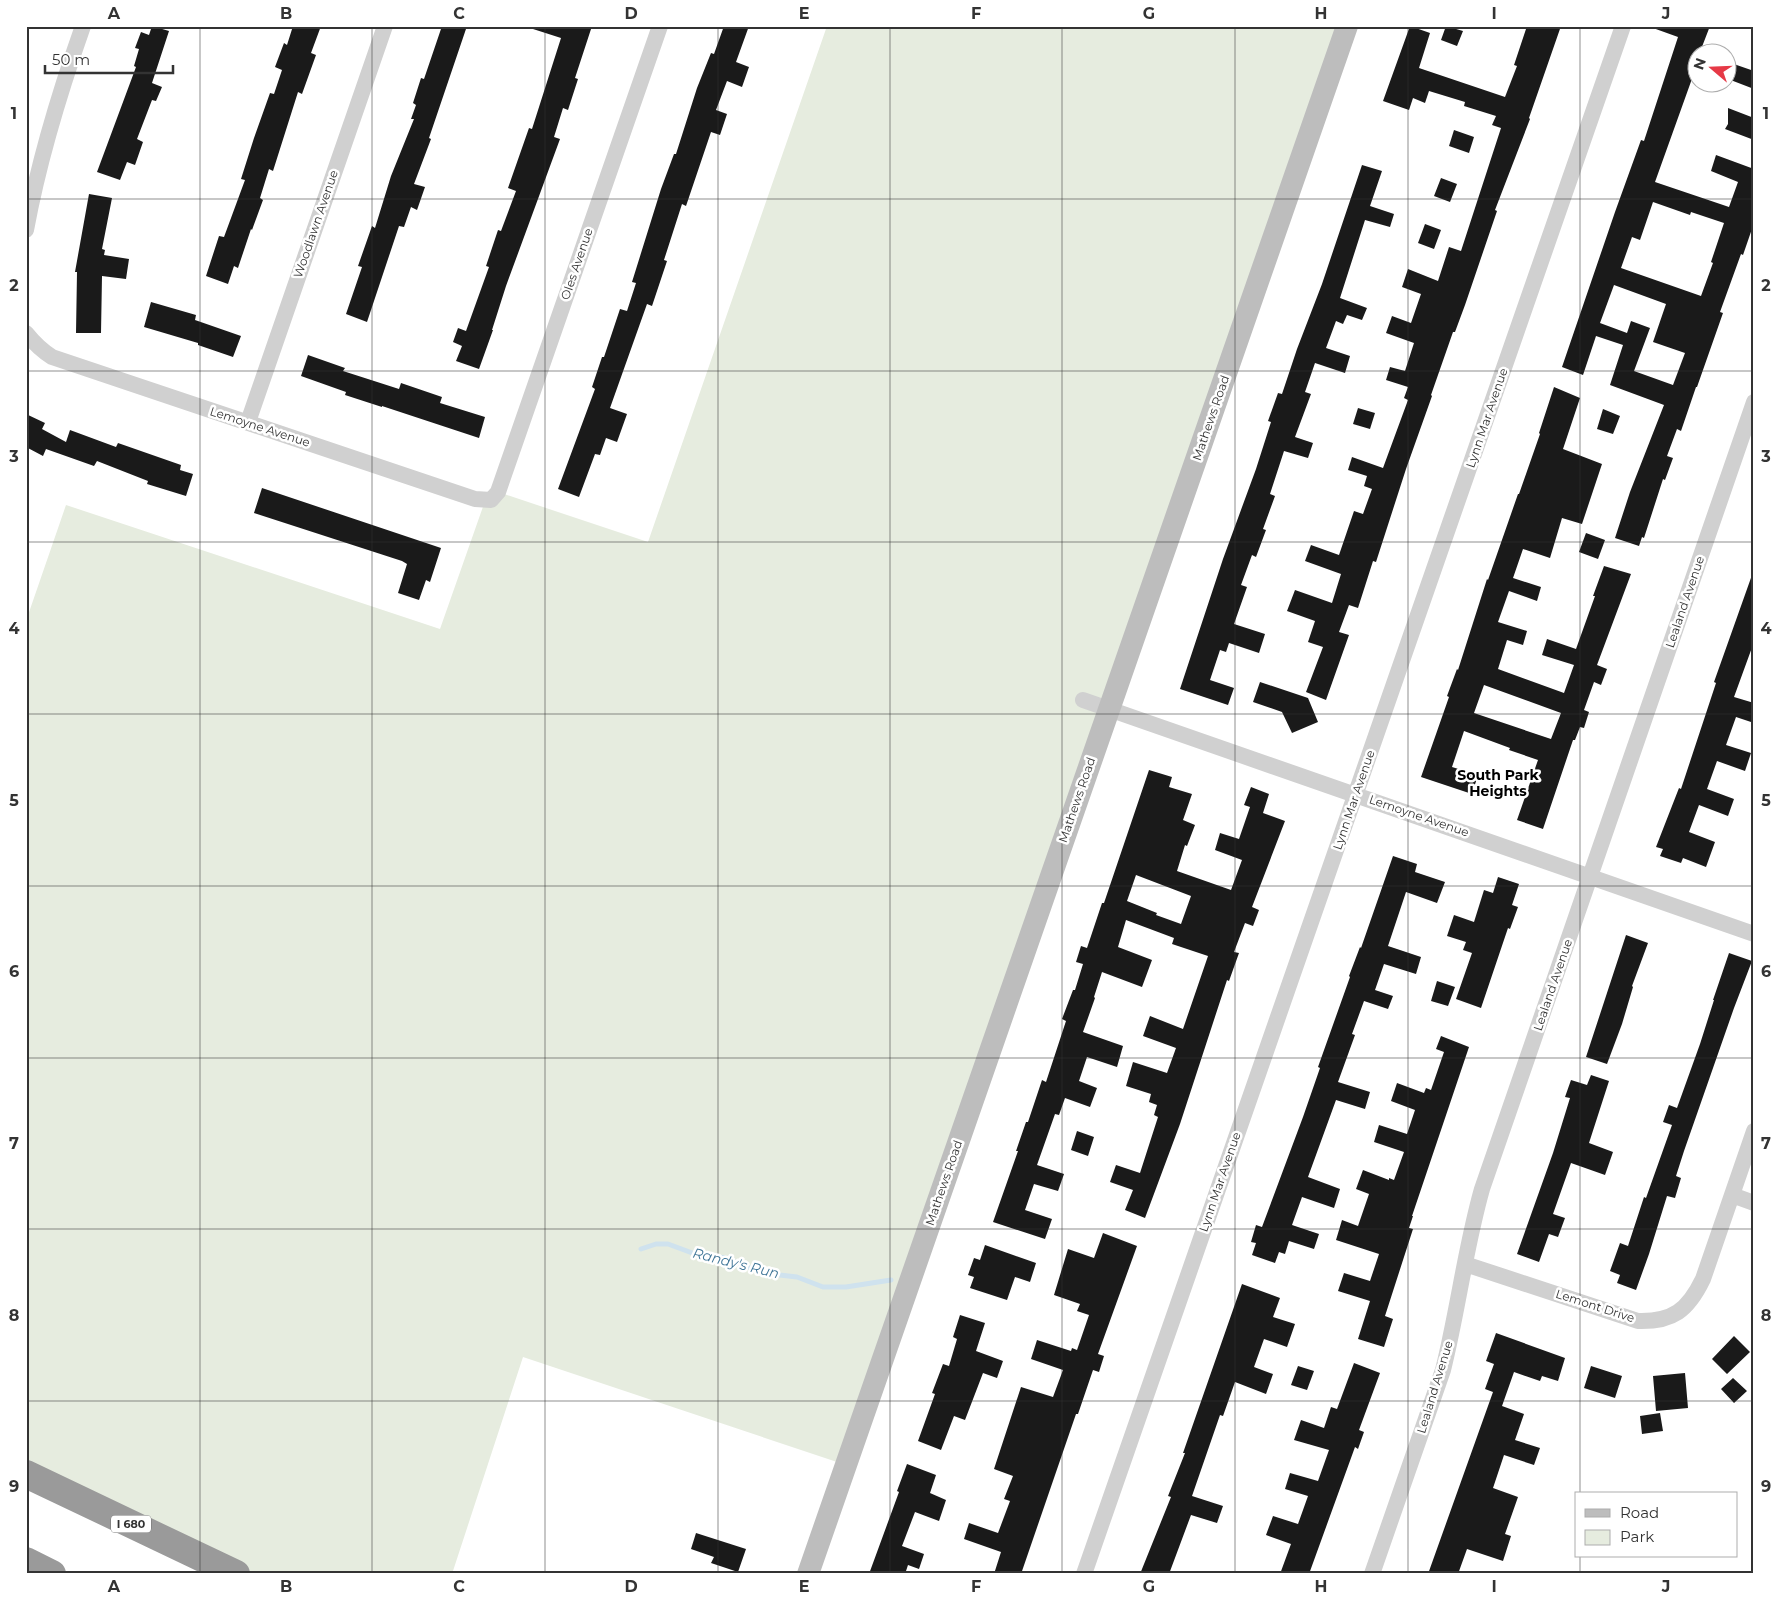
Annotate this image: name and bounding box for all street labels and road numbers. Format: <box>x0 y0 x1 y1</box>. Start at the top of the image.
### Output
street label: Woodlawn Avenue <box>290 168 341 280</box>
street label: Oles Avenue <box>557 226 596 302</box>
street label: Lynn Mar Avenue <box>1462 366 1511 470</box>
street label: Mathews Road <box>1189 373 1232 463</box>
street label: Lemoyne Avenue <box>208 403 312 450</box>
street label: Lealand Avenue <box>1662 554 1707 650</box>
street label: Lynn Mar Avenue <box>1329 748 1378 852</box>
street label: Mathews Road <box>1055 755 1098 845</box>
street label: Lemoyne Avenue <box>1367 791 1471 840</box>
street label: Lealand Avenue <box>1530 937 1575 1033</box>
street label: Lynn Mar Avenue <box>1195 1130 1244 1234</box>
street label: Mathews Road <box>922 1138 965 1228</box>
street label: Lemont Drive <box>1554 1286 1636 1325</box>
street label: Lealand Avenue <box>1413 1339 1456 1435</box>
road number: I 680 <box>111 1516 151 1532</box>

